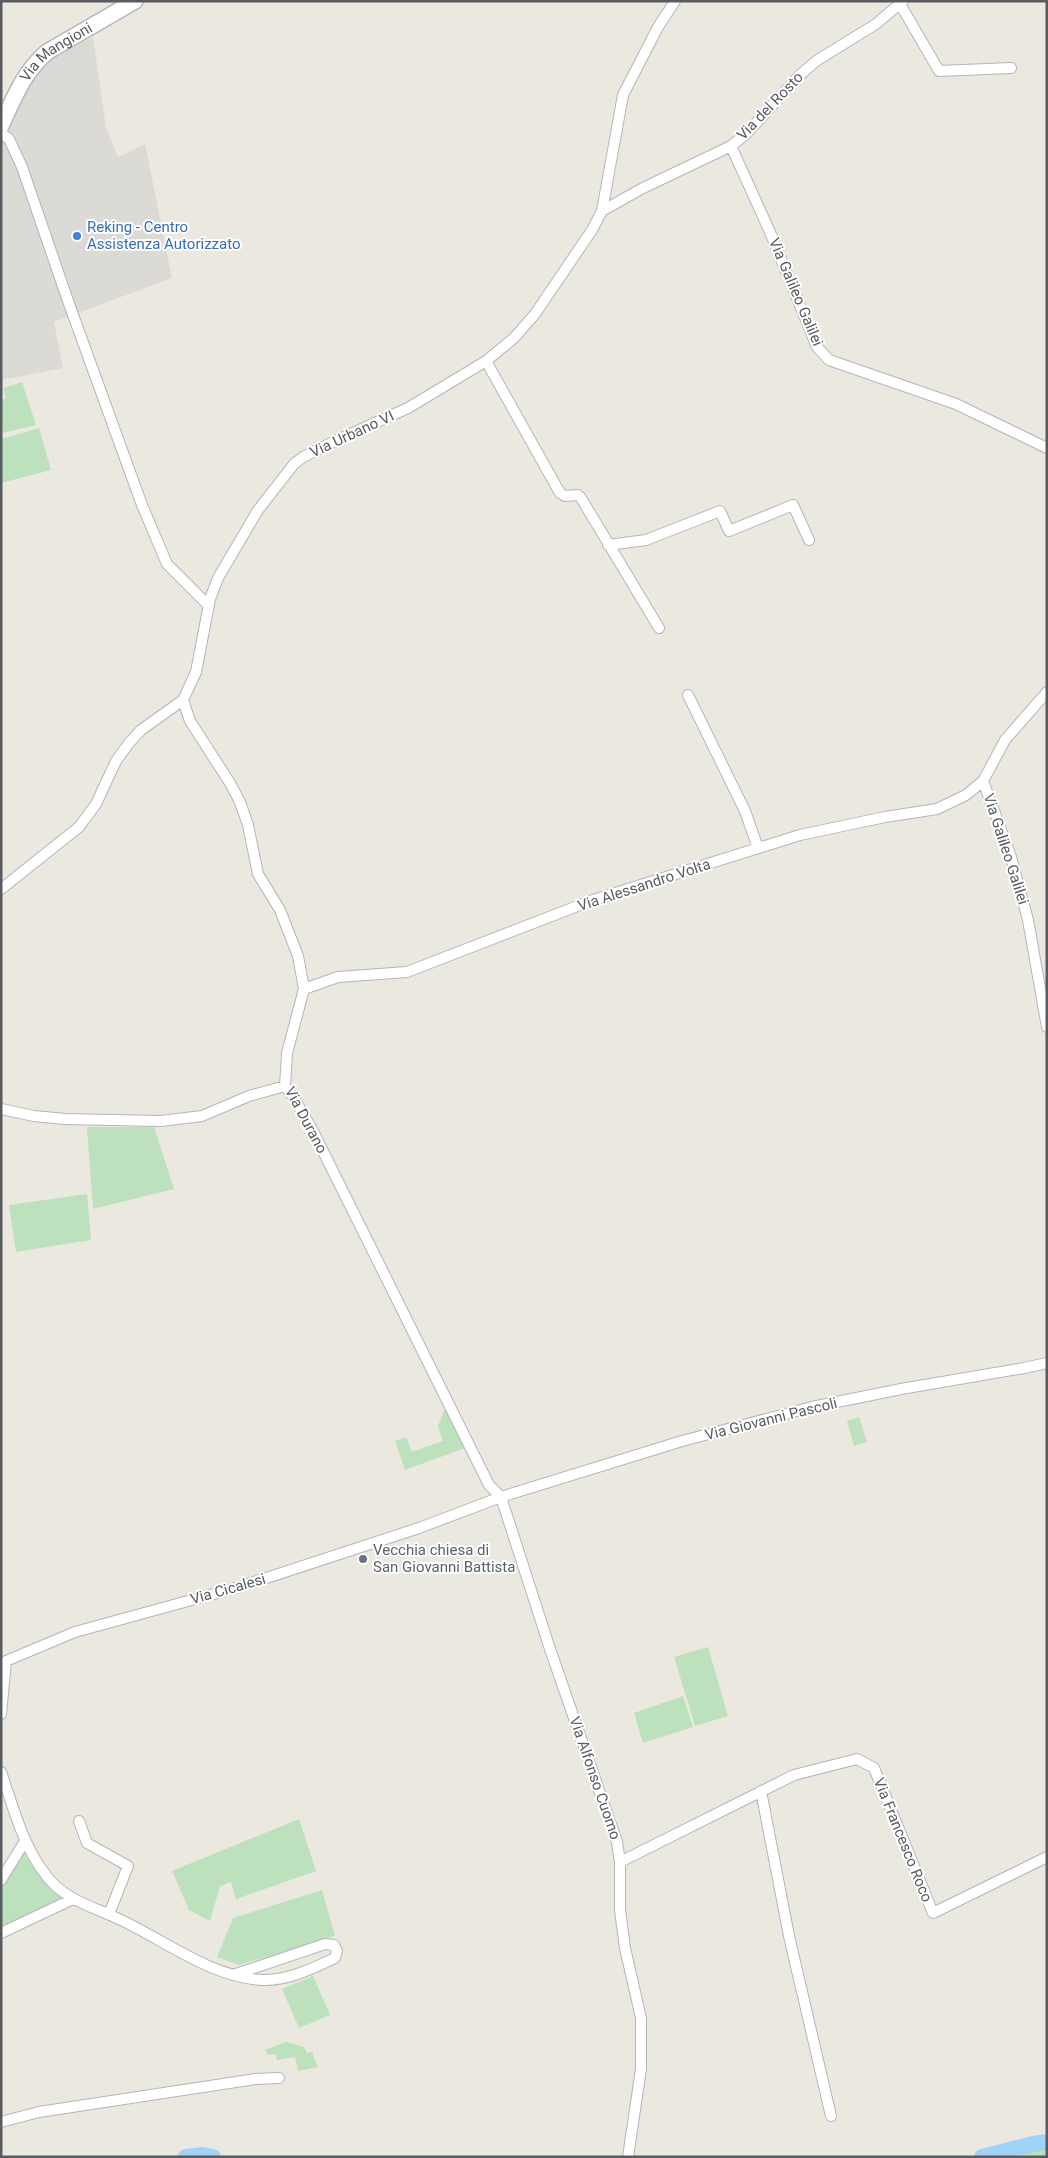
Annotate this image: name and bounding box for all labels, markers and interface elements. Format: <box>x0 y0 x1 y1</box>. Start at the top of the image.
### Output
street label: Via Mangioni <box>16 19 95 85</box>
street label: Via del Rosto <box>733 68 807 144</box>
place label: Reking - Centro Assistenza Autorizzato <box>87 218 241 253</box>
marker: Reking - Centro Assistenza Autorizzato <box>71 230 83 242</box>
street label: Via Galileo Galilei <box>765 235 827 349</box>
street label: Via Urbano VI <box>307 407 397 461</box>
street label: Via Galileo Galilei <box>980 791 1032 907</box>
street label: Via Alessandro Volta <box>575 855 713 915</box>
street label: Via Durano <box>281 1084 331 1156</box>
street label: Via Giovanni Pascoli <box>703 1394 839 1444</box>
place label: Vecchia chiesa di San Giovanni Battista <box>373 1541 515 1576</box>
marker: Vecchia chiesa di San Giovanni Battista <box>357 1553 369 1565</box>
street label: Via Cicalesi <box>188 1570 268 1608</box>
street label: Via Alfonso Cuomo <box>566 1714 624 1842</box>
street label: Via Francesco Roco <box>870 1775 936 1905</box>

